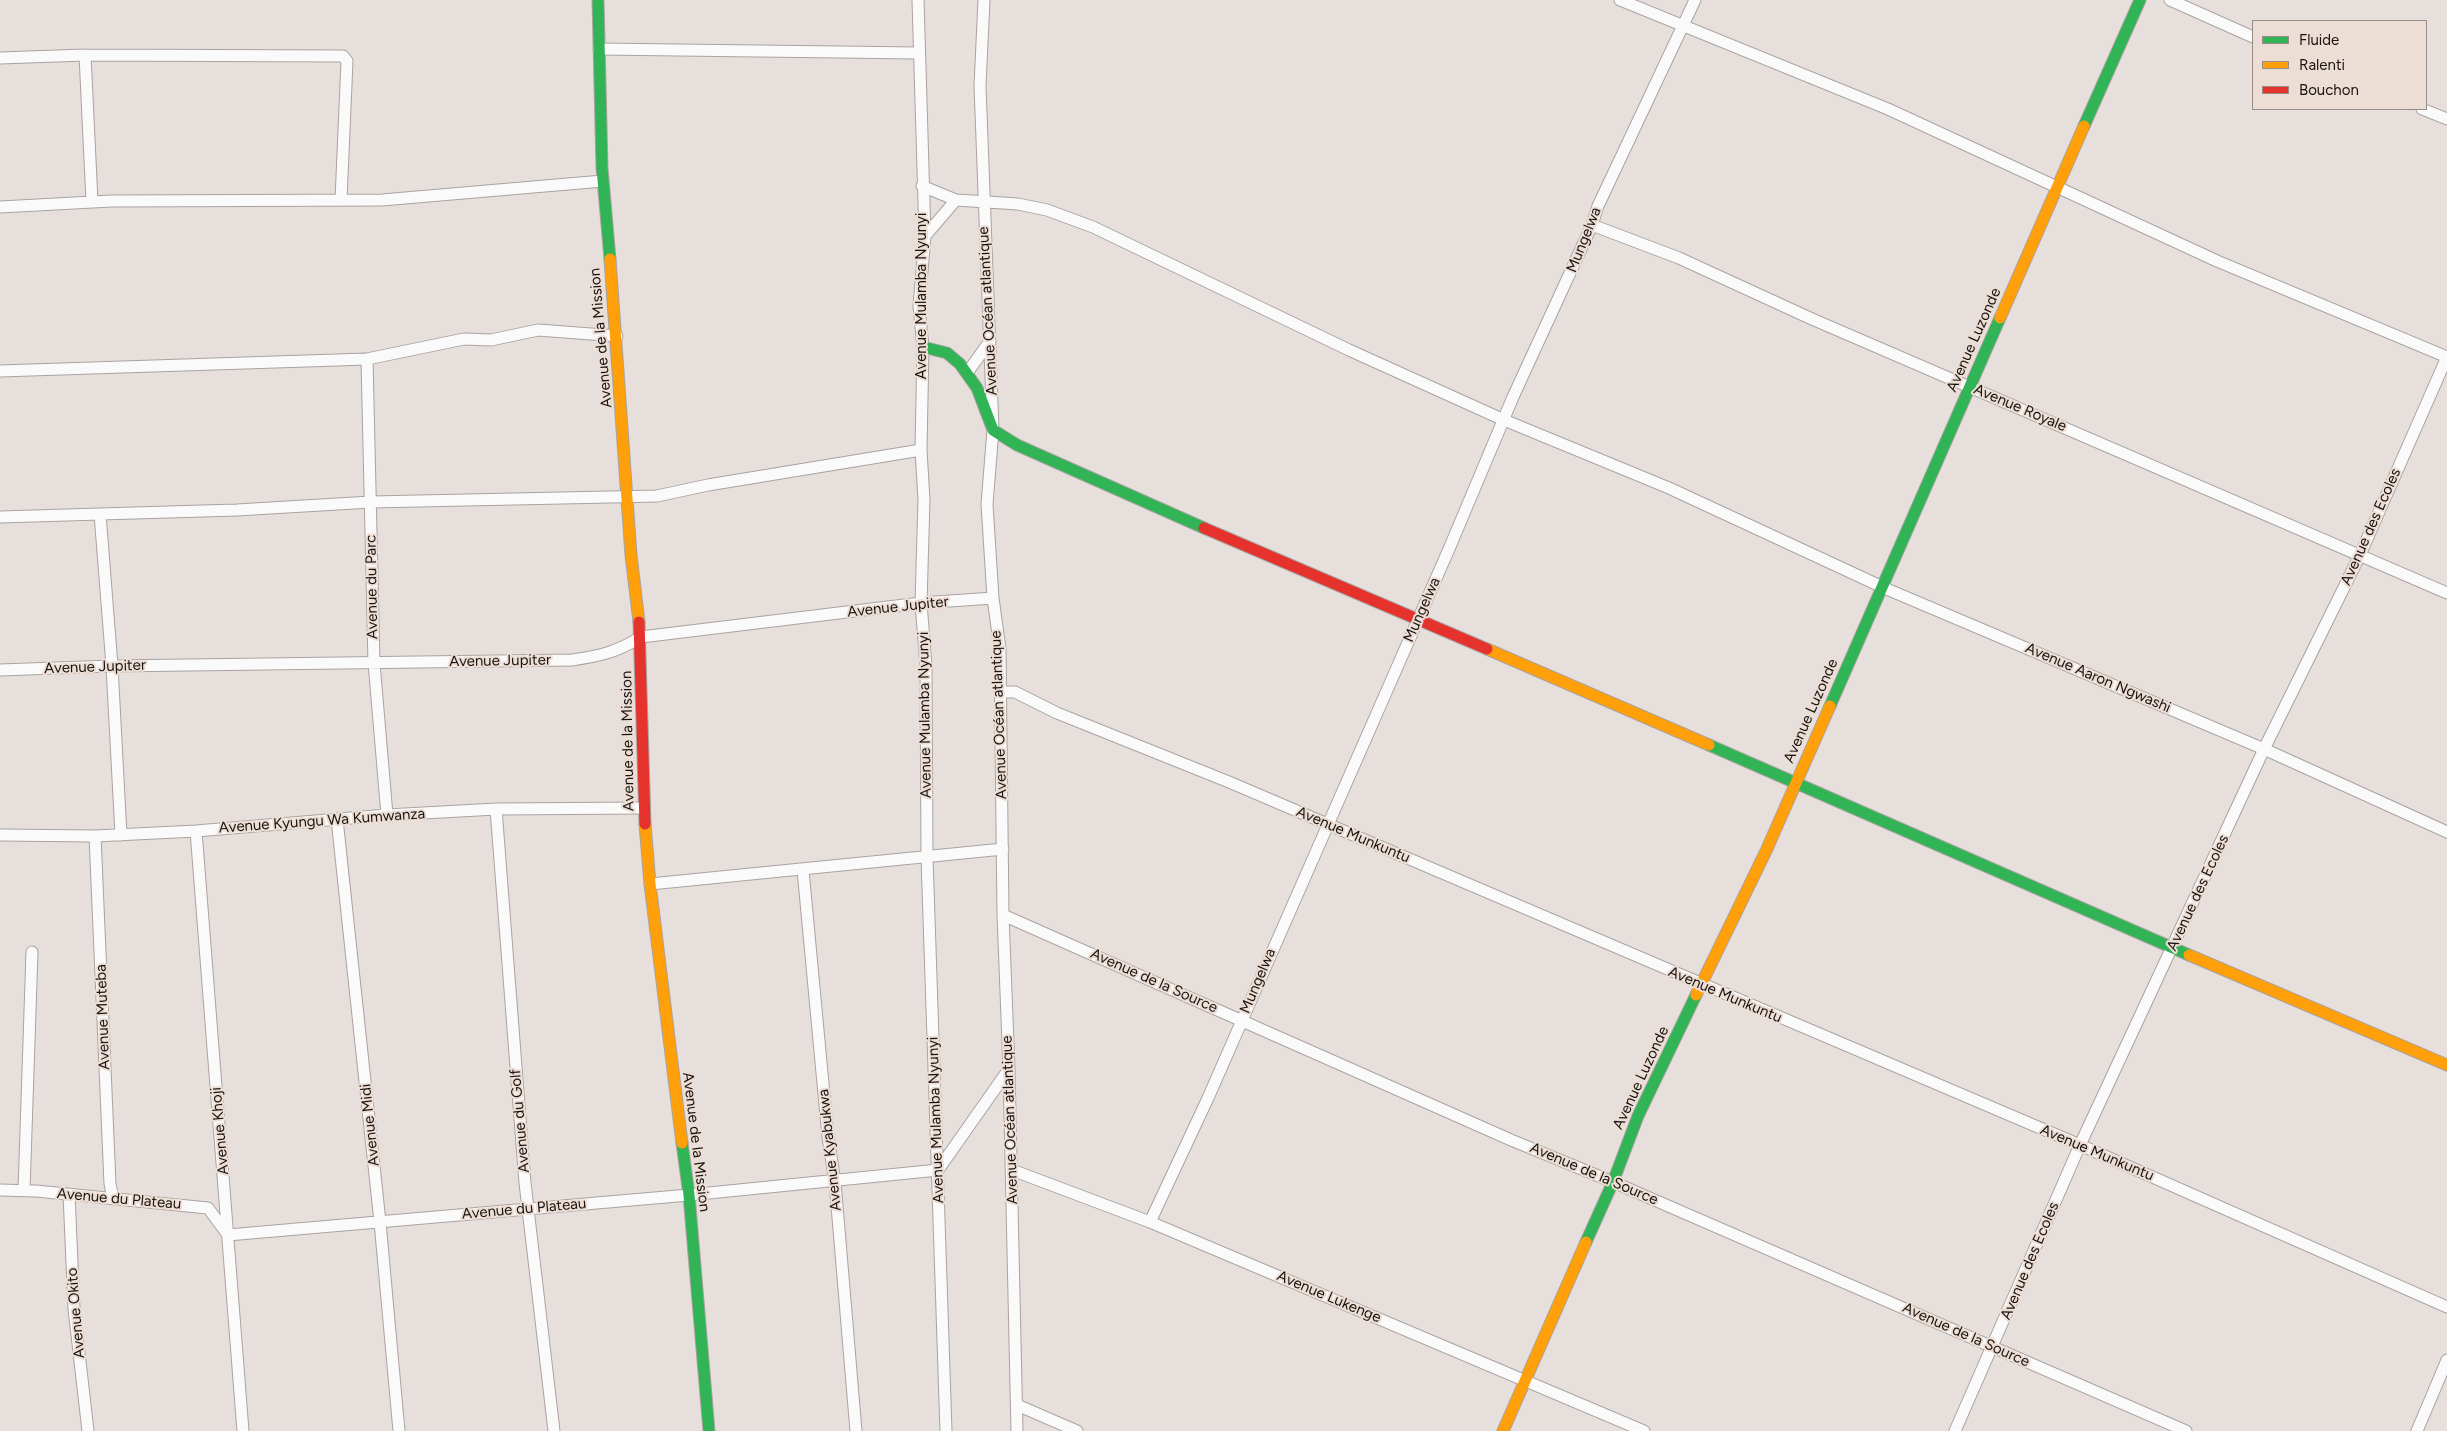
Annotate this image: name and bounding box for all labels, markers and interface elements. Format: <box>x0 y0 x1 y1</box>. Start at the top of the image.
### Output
legend <box>2252 20 2427 110</box>
text: Fluide <box>2299 31 2339 49</box>
text: Ralenti <box>2299 56 2345 74</box>
text: Bouchon <box>2299 81 2359 99</box>
street label: Mungelwa <box>1563 205 1605 275</box>
street label: Avenue Mulamba Nyunyi <box>913 213 931 379</box>
street label: Avenue Océan atlantique <box>975 226 1001 396</box>
street label: Avenue de la Mission <box>586 267 616 409</box>
street label: Avenue Luzonde <box>1943 285 2005 395</box>
street label: Avenue Royale <box>1971 380 2069 436</box>
street label: Avenue des Ecoles <box>2337 466 2405 588</box>
street label: Avenue du Parc <box>362 535 382 639</box>
street label: Mungelwa <box>1400 575 1444 645</box>
street label: Avenue Jupiter <box>846 593 950 621</box>
street label: Avenue Océan atlantique <box>987 630 1011 800</box>
street label: Avenue Mulamba Nyunyi <box>915 631 935 799</box>
street label: Avenue Aaron Ngwashi <box>2022 639 2174 717</box>
street label: Avenue Jupiter <box>449 651 551 671</box>
street label: Avenue Jupiter <box>44 656 146 678</box>
street label: Avenue Luzonde <box>1780 656 1842 766</box>
street label: Avenue de la Mission <box>618 671 638 811</box>
street label: Avenue Munkuntu <box>1293 803 1413 867</box>
street label: Avenue Kyungu Wa Kumwanza <box>218 805 426 837</box>
street label: Avenue des Ecoles <box>2163 832 2233 954</box>
street label: Avenue de la Source <box>1088 945 1220 1017</box>
street label: Mungelwa <box>1236 946 1280 1016</box>
street label: Avenue Munkuntu <box>1665 963 1785 1027</box>
street label: Avenue Muteba <box>92 964 114 1070</box>
street label: Avenue Luzonde <box>1609 1023 1673 1133</box>
street label: Avenue Océan atlantique <box>998 1035 1022 1205</box>
street label: Avenue Mulamba Nyunyi <box>924 1036 948 1204</box>
street label: Avenue du Golf <box>506 1068 534 1174</box>
street label: Avenue de la Mission <box>679 1071 713 1213</box>
street label: Avenue Midi <box>357 1083 383 1167</box>
street label: Avenue Khoji <box>207 1086 233 1176</box>
street label: Avenue Kyabukwa <box>815 1088 845 1212</box>
street label: Avenue Munkuntu <box>2037 1121 2157 1185</box>
street label: Avenue de la Source <box>1527 1139 1661 1209</box>
street label: Avenue du Plateau <box>56 1185 182 1213</box>
street label: Avenue du Plateau <box>461 1195 587 1223</box>
street label: Avenue des Ecoles <box>1997 1199 2063 1323</box>
street label: Avenue Okito <box>63 1267 89 1359</box>
street label: Avenue Lukenge <box>1274 1267 1384 1327</box>
street label: Avenue de la Source <box>1900 1299 2032 1371</box>

